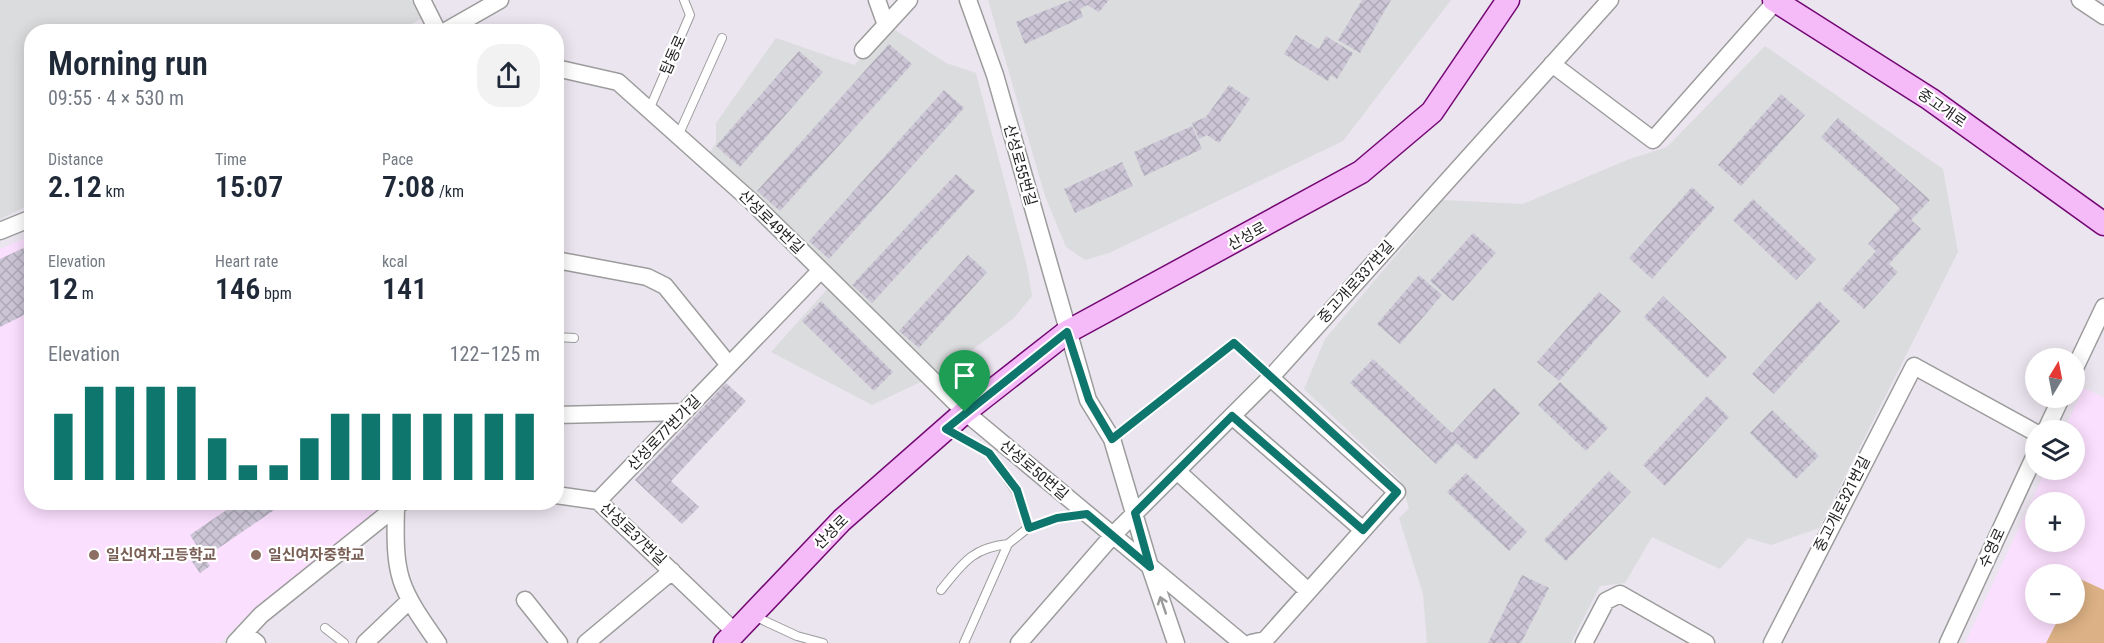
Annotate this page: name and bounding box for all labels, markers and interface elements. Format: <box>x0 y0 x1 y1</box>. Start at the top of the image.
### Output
street label: 탑동로 <box>656 32 690 78</box>
text: Morning run <box>48 44 208 83</box>
button: share <box>477 44 540 107</box>
street label: 중고개로 <box>1914 85 1970 131</box>
text: 09:55 · 4 × 530 m <box>48 86 184 110</box>
street label: 산성로55번길 <box>1000 122 1040 208</box>
text: Distance <box>48 150 103 169</box>
text: Time <box>215 150 247 169</box>
text: Pace <box>382 150 413 169</box>
text: 2.12 <box>48 169 102 204</box>
text: 15:07 <box>215 169 283 204</box>
text: 7:08 <box>382 169 435 204</box>
text: km <box>102 182 125 201</box>
text: /km <box>435 182 464 201</box>
street label: 산성로49번길 <box>735 186 807 258</box>
street label: 산성로 <box>1225 218 1269 254</box>
street label: 중고개로337번길 <box>1314 237 1398 327</box>
text: Elevation <box>48 252 106 271</box>
text: Heart rate <box>215 252 278 271</box>
text: kcal <box>382 252 408 271</box>
text: 12 <box>48 271 78 306</box>
text: 146 <box>215 271 260 306</box>
text: 141 <box>382 271 427 306</box>
text: m <box>78 284 94 303</box>
text: bpm <box>260 284 292 303</box>
text: Elevation <box>48 342 120 366</box>
text: 122–125 m <box>450 342 540 366</box>
north arrow <box>2025 348 2085 408</box>
map controls <box>2025 348 2085 624</box>
pin <box>939 350 990 412</box>
icon: arrive <box>948 359 981 392</box>
street label: 산성로77번가길 <box>624 392 704 474</box>
button: layers <box>2025 420 2085 480</box>
street label: 산성로50번길 <box>996 436 1072 504</box>
street label: 중고개로321번길 <box>1810 453 1874 555</box>
button: + <box>2025 492 2085 552</box>
street label: 산성로37번길 <box>596 499 670 569</box>
street label: 산성로 <box>810 511 852 553</box>
street label: 수영로 <box>1975 525 2009 571</box>
place label: 일신여자고등학교 <box>106 546 217 564</box>
place label: 일신여자중학교 <box>268 546 365 564</box>
marker: 일신여자고등학교 <box>87 548 101 562</box>
marker: 일신여자중학교 <box>249 548 263 562</box>
button: − <box>2025 564 2085 624</box>
one-way arrow <box>1157 596 1168 615</box>

